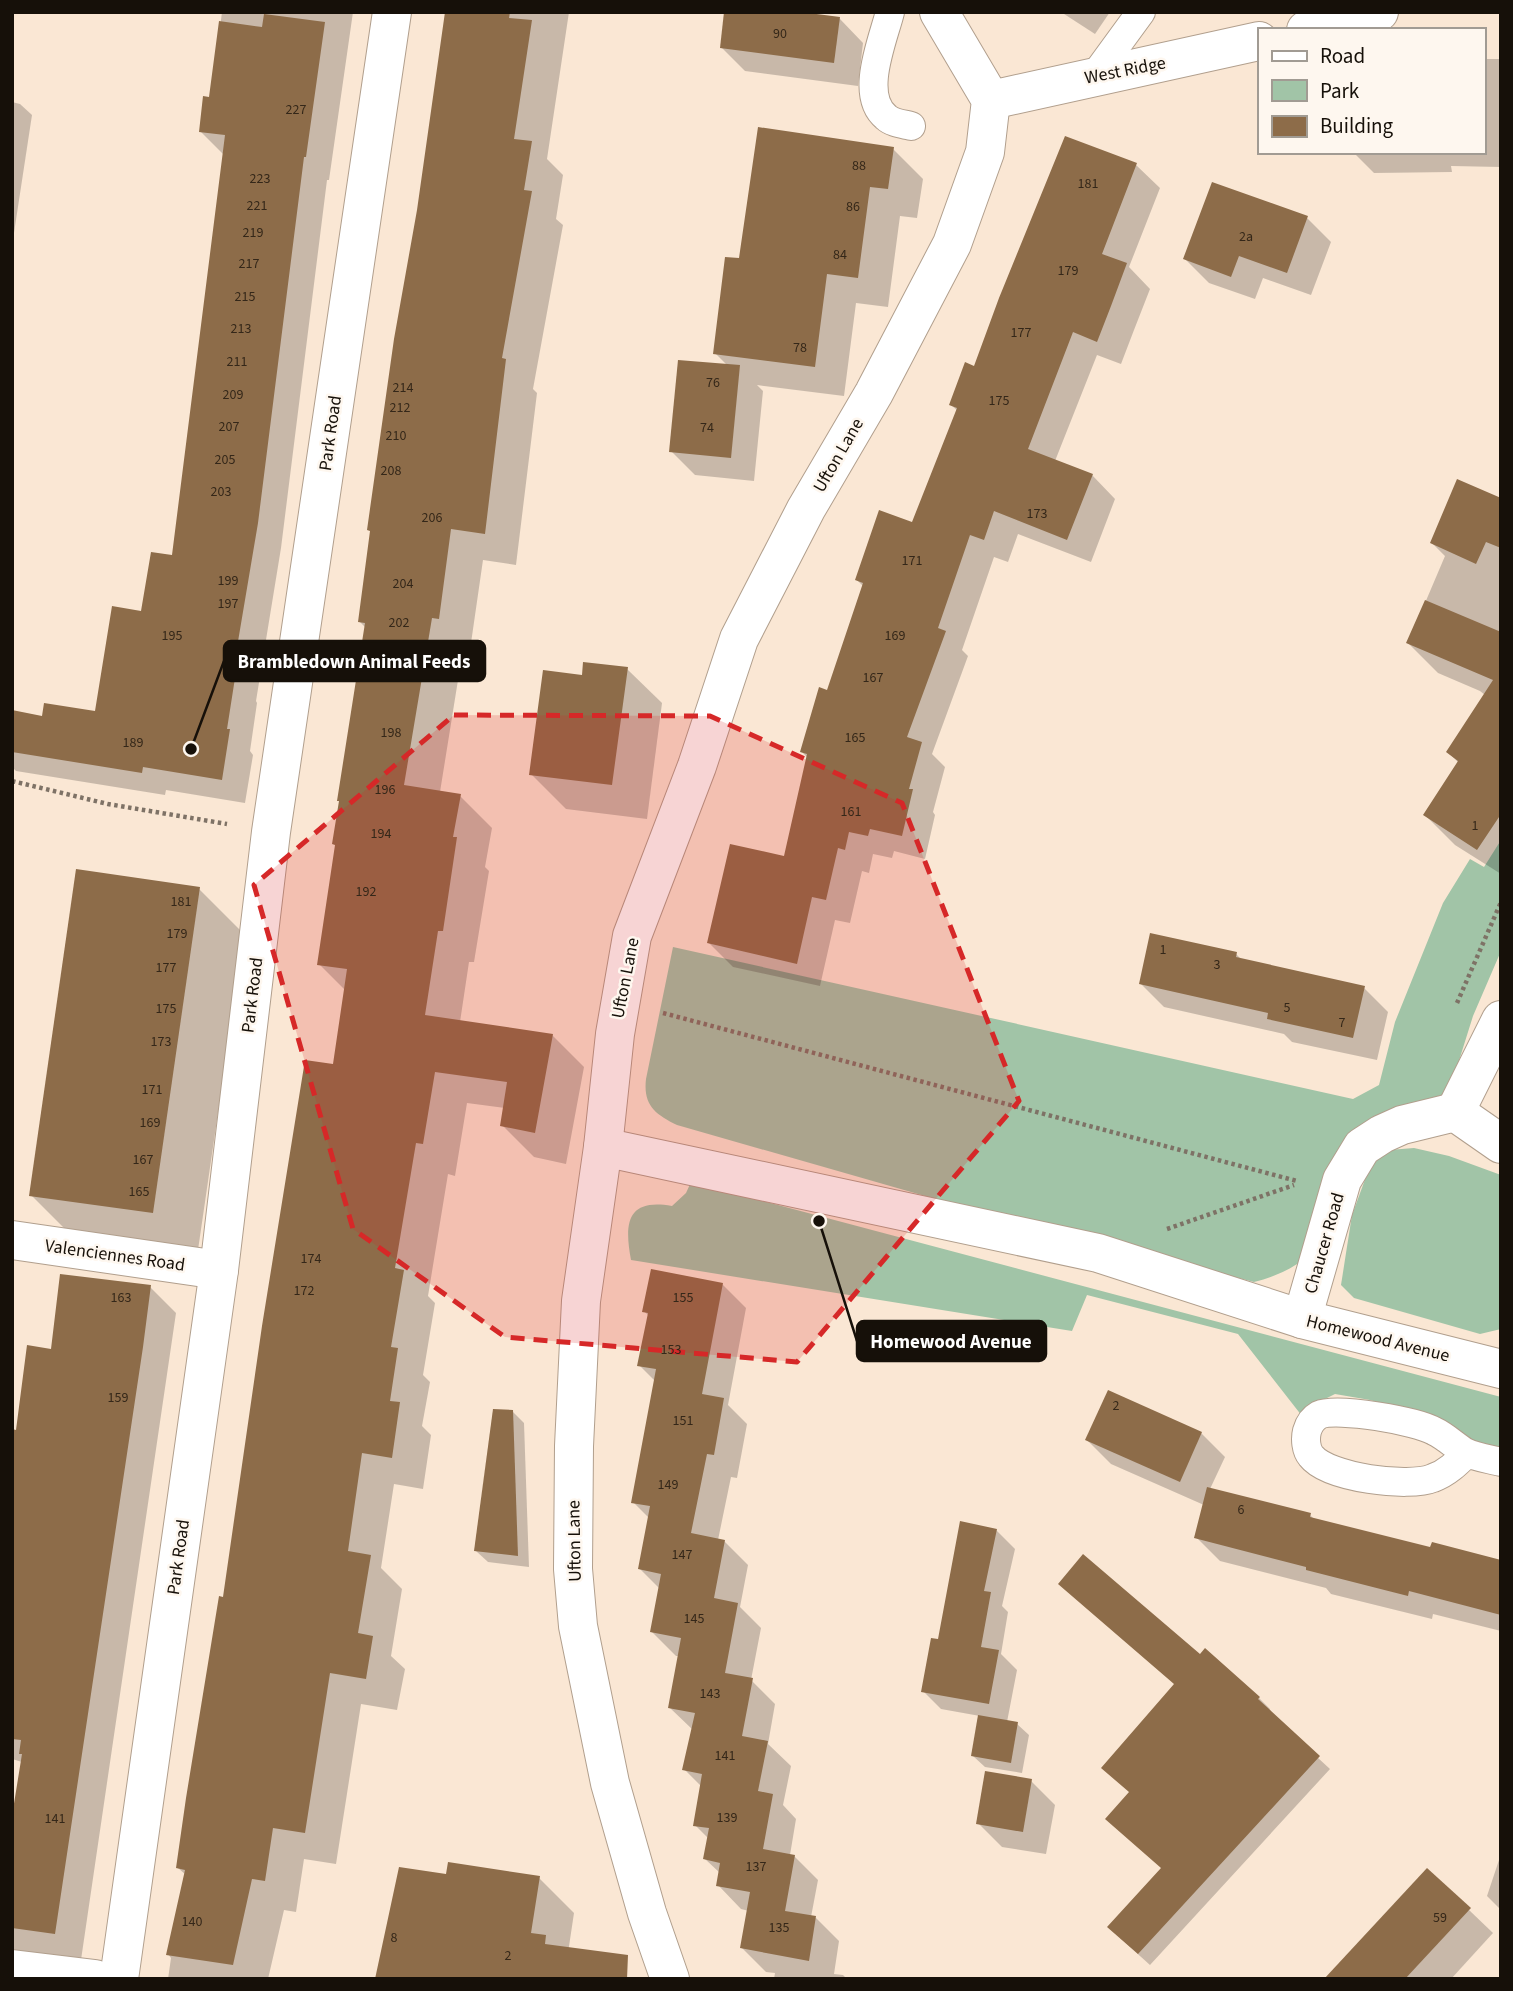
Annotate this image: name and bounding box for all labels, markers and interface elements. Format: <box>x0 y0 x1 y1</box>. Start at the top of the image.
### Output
house number: 90 <box>773 24 787 44</box>
legend <box>1258 28 1485 154</box>
text: Road <box>1320 41 1365 71</box>
street label: West Ridge <box>1082 50 1168 91</box>
text: Park <box>1320 76 1360 106</box>
house number: 227 <box>286 100 306 120</box>
text: Building <box>1320 111 1394 141</box>
house number: 88 <box>852 156 866 176</box>
house number: 223 <box>250 169 270 189</box>
house number: 181 <box>1078 174 1098 194</box>
house number: 221 <box>247 196 267 216</box>
house number: 86 <box>846 197 860 217</box>
house number: 219 <box>243 223 263 243</box>
house number: 2a <box>1239 227 1253 247</box>
house number: 84 <box>833 245 847 265</box>
house number: 217 <box>239 254 259 274</box>
house number: 179 <box>1058 261 1078 281</box>
house number: 215 <box>235 287 255 307</box>
house number: 213 <box>231 319 251 339</box>
house number: 177 <box>1011 323 1031 343</box>
house number: 78 <box>793 338 807 358</box>
house number: 211 <box>227 352 247 372</box>
house number: 76 <box>706 373 720 393</box>
house number: 214 <box>393 378 413 398</box>
house number: 209 <box>223 385 243 405</box>
house number: 175 <box>989 391 1009 411</box>
street label: Park Road <box>313 394 348 472</box>
house number: 212 <box>390 398 410 418</box>
street label: Ufton Lane <box>807 413 870 497</box>
house number: 207 <box>219 417 239 437</box>
house number: 74 <box>700 418 714 438</box>
house number: 210 <box>386 426 406 446</box>
house number: 205 <box>215 450 235 470</box>
house number: 208 <box>381 461 401 481</box>
house number: 203 <box>211 482 231 502</box>
house number: 173 <box>1027 504 1047 524</box>
house number: 206 <box>422 508 442 528</box>
house number: 171 <box>902 551 922 571</box>
house number: 199 <box>218 571 238 591</box>
house number: 204 <box>393 574 413 594</box>
house number: 197 <box>218 594 238 614</box>
house number: 202 <box>389 613 409 633</box>
house number: 195 <box>162 626 182 646</box>
house number: 169 <box>885 626 905 646</box>
callout: Brambledown Animal Feeds <box>224 641 485 681</box>
text: Brambledown Animal Feeds <box>238 649 470 676</box>
house number: 167 <box>863 668 883 688</box>
house number: 198 <box>381 723 401 743</box>
house number: 165 <box>845 728 865 748</box>
house number: 189 <box>123 733 143 753</box>
house number: 196 <box>375 780 395 800</box>
house number: 161 <box>841 802 861 822</box>
house number: 1 <box>1472 816 1479 836</box>
house number: 194 <box>371 824 391 844</box>
house number: 192 <box>356 882 376 902</box>
house number: 181 <box>171 892 191 912</box>
house number: 179 <box>167 924 187 944</box>
street label: Ufton Lane <box>605 935 646 1021</box>
house number: 1 <box>1160 940 1167 960</box>
house number: 3 <box>1214 955 1221 975</box>
street label: Park Road <box>235 956 270 1034</box>
house number: 177 <box>156 958 176 978</box>
house number: 5 <box>1284 998 1291 1018</box>
house number: 175 <box>156 999 176 1019</box>
house number: 7 <box>1339 1013 1346 1033</box>
house number: 173 <box>151 1032 171 1052</box>
house number: 171 <box>142 1080 162 1100</box>
house number: 169 <box>140 1113 160 1133</box>
house number: 167 <box>133 1150 153 1170</box>
house number: 165 <box>129 1182 149 1202</box>
street label: Chaucer Road <box>1298 1190 1351 1297</box>
street label: Valenciennes Road <box>43 1233 187 1278</box>
house number: 174 <box>301 1249 321 1269</box>
house number: 172 <box>294 1281 314 1301</box>
house number: 163 <box>111 1288 131 1308</box>
house number: 155 <box>673 1288 693 1308</box>
street label: Homewood Avenue <box>1304 1309 1452 1368</box>
callout: Homewood Avenue <box>857 1321 1046 1361</box>
text: Homewood Avenue <box>870 1329 1032 1356</box>
house number: 153 <box>661 1340 681 1360</box>
house number: 159 <box>108 1388 128 1408</box>
house number: 2 <box>1113 1396 1120 1416</box>
house number: 151 <box>673 1411 693 1431</box>
house number: 149 <box>658 1475 678 1495</box>
street label: Ufton Lane <box>561 1500 588 1582</box>
house number: 6 <box>1238 1500 1245 1520</box>
street label: Park Road <box>161 1518 196 1596</box>
house number: 147 <box>672 1545 692 1565</box>
house number: 145 <box>684 1609 704 1629</box>
house number: 143 <box>700 1684 720 1704</box>
house number: 141 <box>715 1746 735 1766</box>
house number: 139 <box>717 1808 737 1828</box>
house number: 141 <box>45 1809 65 1829</box>
house number: 137 <box>746 1857 766 1877</box>
house number: 59 <box>1433 1908 1447 1928</box>
house number: 140 <box>182 1912 202 1932</box>
house number: 135 <box>769 1918 789 1938</box>
house number: 8 <box>391 1928 398 1948</box>
house number: 2 <box>505 1946 512 1966</box>

